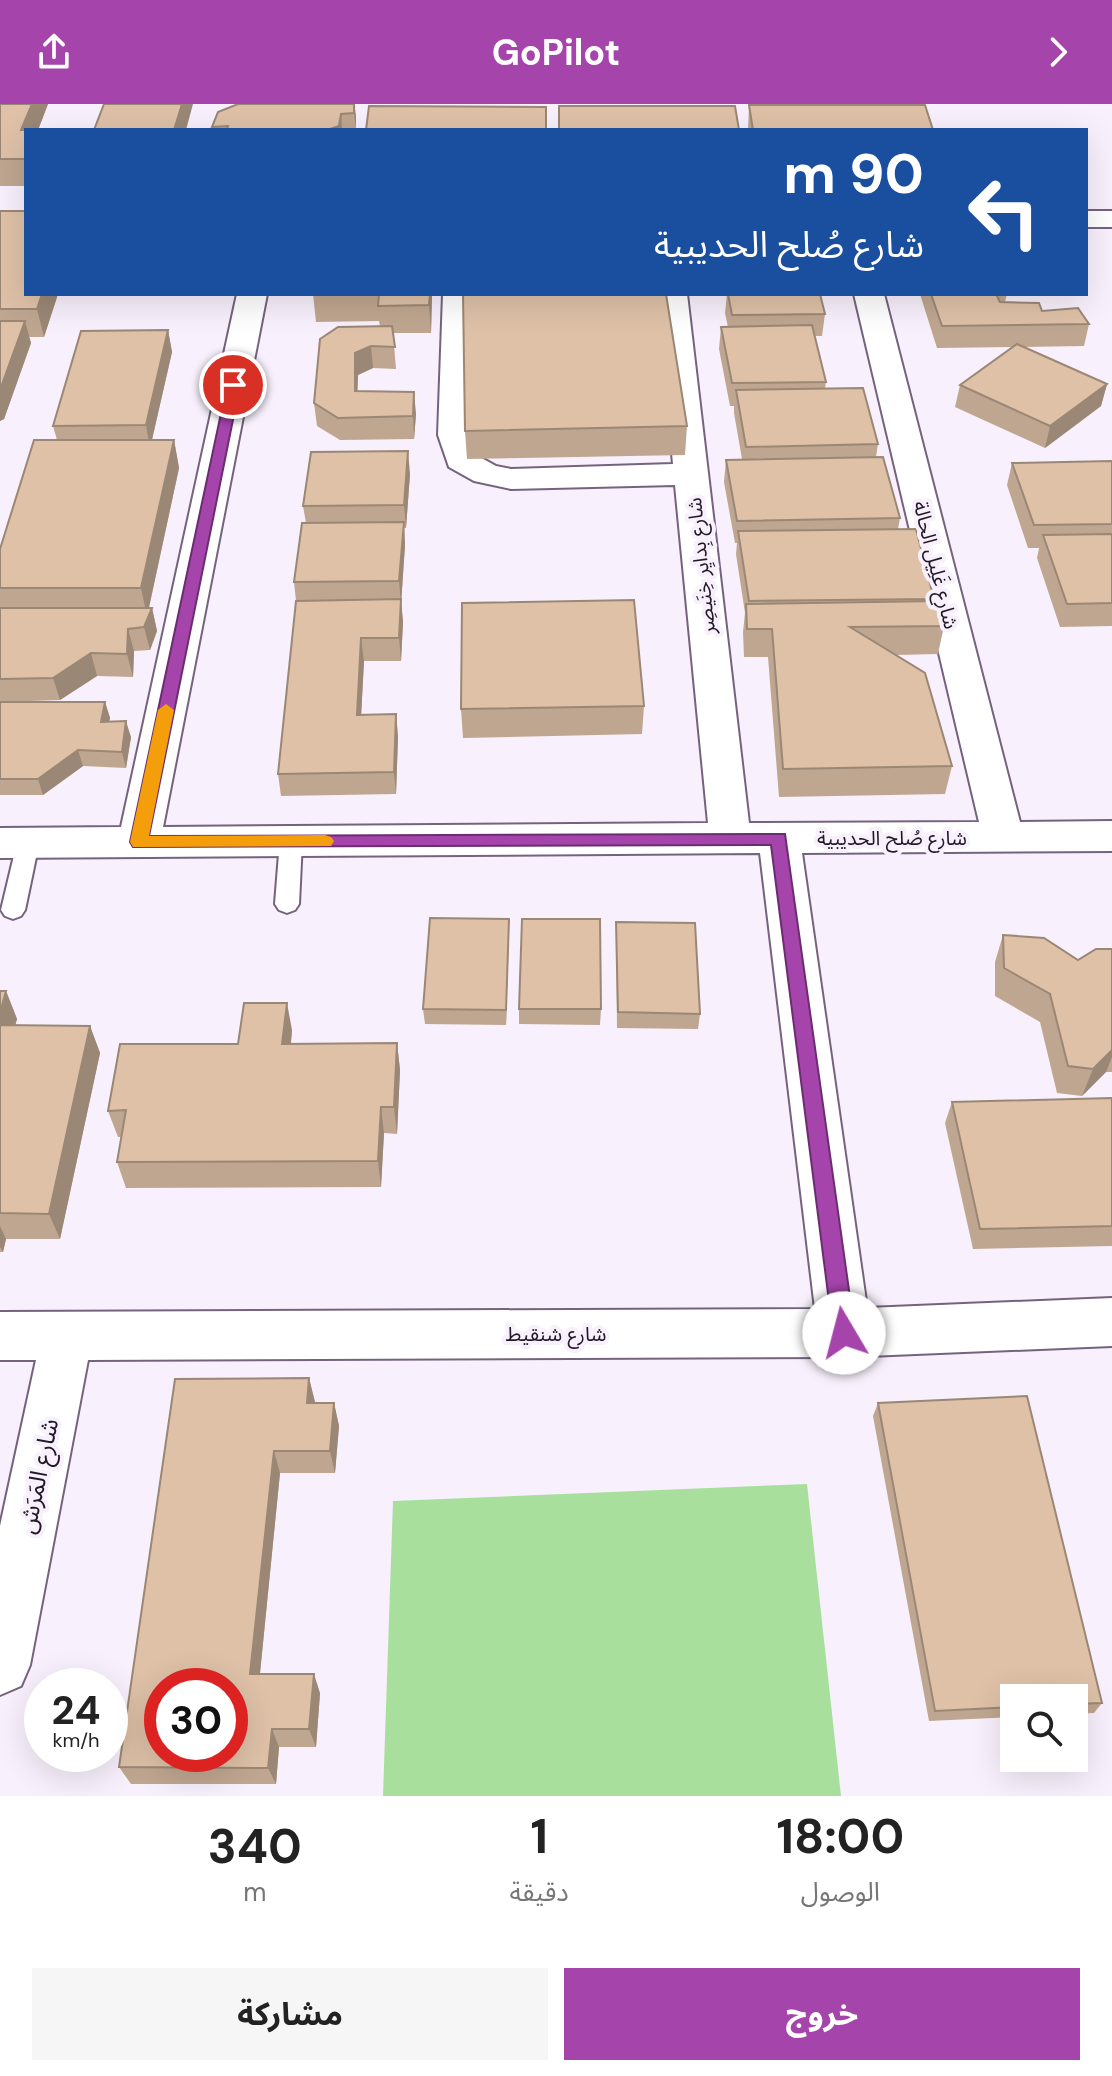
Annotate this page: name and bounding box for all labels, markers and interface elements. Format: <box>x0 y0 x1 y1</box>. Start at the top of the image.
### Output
text: GoPilot <box>492 29 620 76</box>
icon: share <box>32 30 76 74</box>
icon: forward <box>1036 30 1080 74</box>
text: 90 m <box>783 137 924 210</box>
icon: left <box>952 160 1056 264</box>
text: شارع صُلح الحديبية <box>654 221 924 268</box>
pin <box>199 351 267 419</box>
icon: arrive <box>211 363 255 407</box>
street label: شارع بِدايِر خِنَيصِر <box>681 496 723 637</box>
street label: شارع غَلِيل الحالة <box>906 498 964 632</box>
street label: شارع صُلح الحديبية <box>817 825 967 853</box>
position arrow <box>802 1291 886 1375</box>
street label: شارع شنقيط <box>506 1321 606 1349</box>
street label: شارع المَرَش <box>11 1416 67 1537</box>
speed limit sign: 30 <box>144 1668 248 1772</box>
text: 24 <box>52 1684 100 1736</box>
map controls <box>1000 1684 1088 1772</box>
button: search <box>1000 1684 1088 1772</box>
text: km/h <box>52 1727 100 1753</box>
text: 1 <box>530 1805 548 1868</box>
text: 18:00 <box>777 1805 904 1868</box>
text: 340 <box>208 1815 302 1878</box>
text: m <box>243 1875 266 1909</box>
text: دقيقة <box>510 1875 569 1909</box>
text: الوصول <box>801 1875 880 1909</box>
button: مشاركة <box>32 1968 548 2060</box>
button: خروج <box>564 1968 1080 2060</box>

